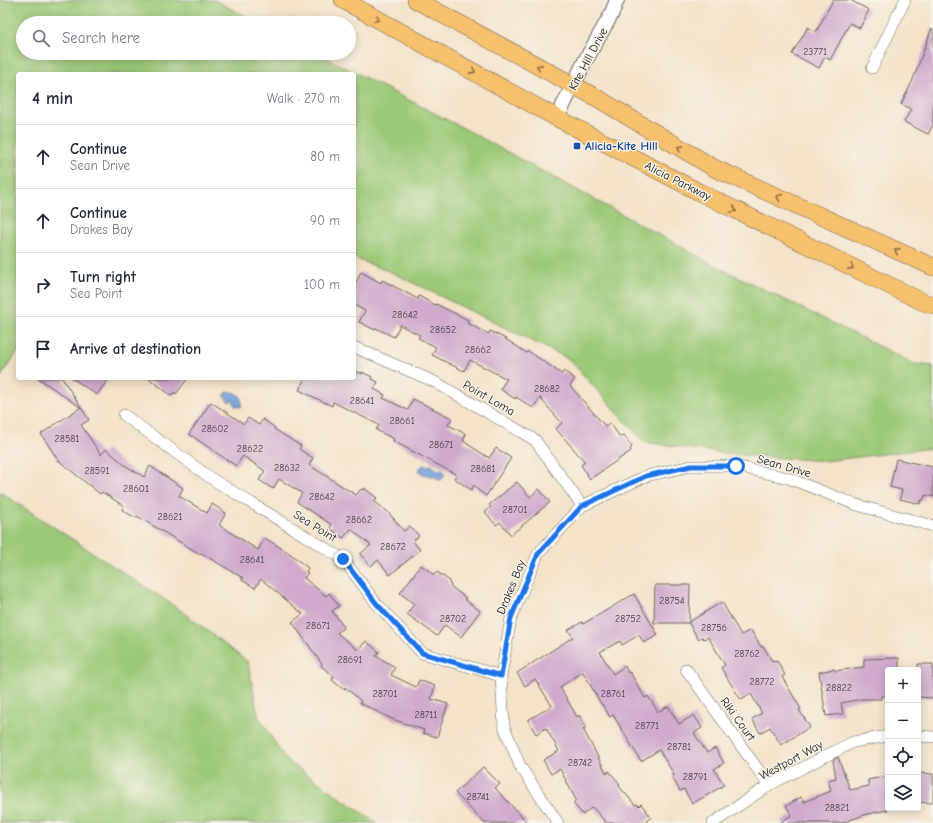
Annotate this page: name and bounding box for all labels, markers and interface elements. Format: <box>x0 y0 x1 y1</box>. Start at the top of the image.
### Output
one-way arrow <box>373 14 380 21</box>
search box <box>16 16 356 60</box>
street label: Kite Hill Drive <box>566 25 610 93</box>
icon: search <box>30 27 52 49</box>
text: Search here <box>62 29 140 47</box>
house number: 23771 <box>803 46 827 58</box>
one-way arrow <box>536 64 544 71</box>
one-way arrow <box>469 66 476 74</box>
text: 4 min <box>32 89 73 108</box>
text: Walk · 270 m <box>267 91 340 106</box>
place label: Alicia-Kite Hill <box>585 139 658 153</box>
text: Continue <box>70 140 127 158</box>
marker: Alicia-Kite Hill <box>572 141 582 151</box>
icon: ahead <box>32 146 54 168</box>
one-way arrow <box>677 146 684 153</box>
text: 80 m <box>310 149 340 164</box>
text: Sean Drive <box>70 158 130 173</box>
street label: Alicia Parkway <box>643 158 714 204</box>
one-way arrow <box>775 194 782 202</box>
text: Continue <box>70 204 127 222</box>
one-way arrow <box>730 205 738 212</box>
icon: ahead <box>32 210 54 232</box>
text: 90 m <box>310 213 340 228</box>
text: Drakes Bay <box>70 222 133 237</box>
one-way arrow <box>894 248 902 256</box>
one-way arrow <box>847 262 854 270</box>
text: Turn right <box>70 268 136 286</box>
icon: right <box>32 274 54 296</box>
text: 100 m <box>304 277 340 292</box>
text: Sea Point <box>70 286 122 301</box>
house number: 28642 <box>392 309 418 321</box>
house number: 28652 <box>430 324 456 336</box>
icon: arrive <box>32 338 54 360</box>
text: Arrive at destination <box>70 340 201 358</box>
house number: 28662 <box>465 344 491 356</box>
street label: Point Loma <box>461 378 517 418</box>
house number: 28682 <box>534 383 560 395</box>
house number: 28641 <box>350 395 374 407</box>
house number: 28661 <box>389 415 415 427</box>
house number: 28602 <box>201 423 229 435</box>
house number: 28581 <box>55 433 79 445</box>
house number: 28671 <box>429 439 453 451</box>
house number: 28622 <box>237 443 263 455</box>
street label: Sean Drive <box>755 452 813 480</box>
route start <box>727 457 745 475</box>
house number: 28632 <box>274 462 300 474</box>
house number: 28681 <box>471 463 495 475</box>
house number: 28591 <box>84 465 110 477</box>
house number: 28601 <box>123 483 149 495</box>
house number: 28642 <box>309 491 335 503</box>
house number: 28701 <box>502 504 528 516</box>
street label: Sea Point <box>291 507 340 545</box>
house number: 28621 <box>158 511 183 523</box>
house number: 28662 <box>346 514 372 526</box>
house number: 28672 <box>380 541 406 553</box>
route end <box>334 550 352 568</box>
house number: 28641 <box>240 554 264 566</box>
street label: Drakes Bay <box>494 557 529 616</box>
house number: 28754 <box>659 595 685 607</box>
house number: 28702 <box>440 613 466 625</box>
house number: 28752 <box>615 613 641 625</box>
house number: 28671 <box>306 620 330 632</box>
house number: 28756 <box>701 622 727 634</box>
house number: 28762 <box>734 648 760 660</box>
house number: 28691 <box>337 654 363 666</box>
map controls <box>885 667 921 811</box>
button: + <box>885 667 921 703</box>
house number: 28772 <box>749 676 775 688</box>
house number: 28822 <box>826 682 852 694</box>
house number: 28701 <box>372 688 398 700</box>
house number: 28761 <box>601 688 625 700</box>
street label: Riki Court <box>718 694 759 744</box>
button: − <box>885 703 921 739</box>
house number: 28711 <box>414 709 438 721</box>
house number: 28771 <box>635 720 659 732</box>
street label: Westport Way <box>757 737 826 783</box>
button: locate <box>885 739 921 775</box>
house number: 28781 <box>667 741 691 753</box>
house number: 28742 <box>568 757 592 769</box>
house number: 28791 <box>683 771 707 783</box>
button: layers <box>885 775 921 811</box>
house number: 28741 <box>466 791 490 803</box>
house number: 28821 <box>825 802 849 814</box>

